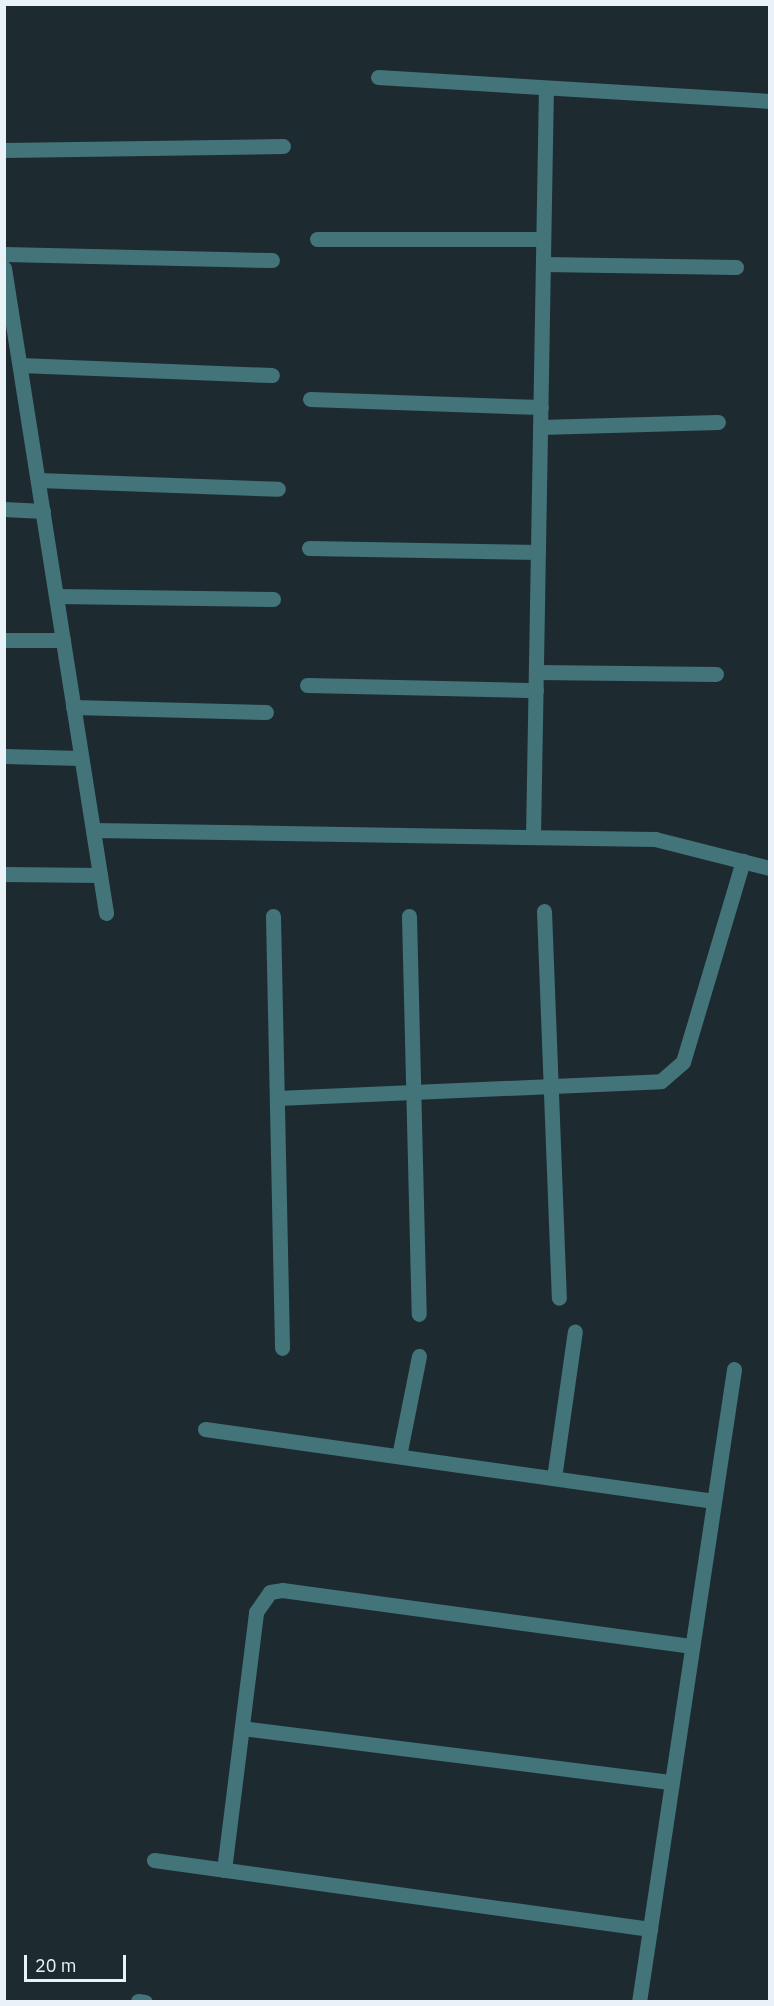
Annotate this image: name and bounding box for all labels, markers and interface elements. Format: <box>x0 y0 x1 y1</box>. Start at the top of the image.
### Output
scale bar <box>27 1943 129 1981</box>
text: 20 m <box>35 1954 77 1977</box>

